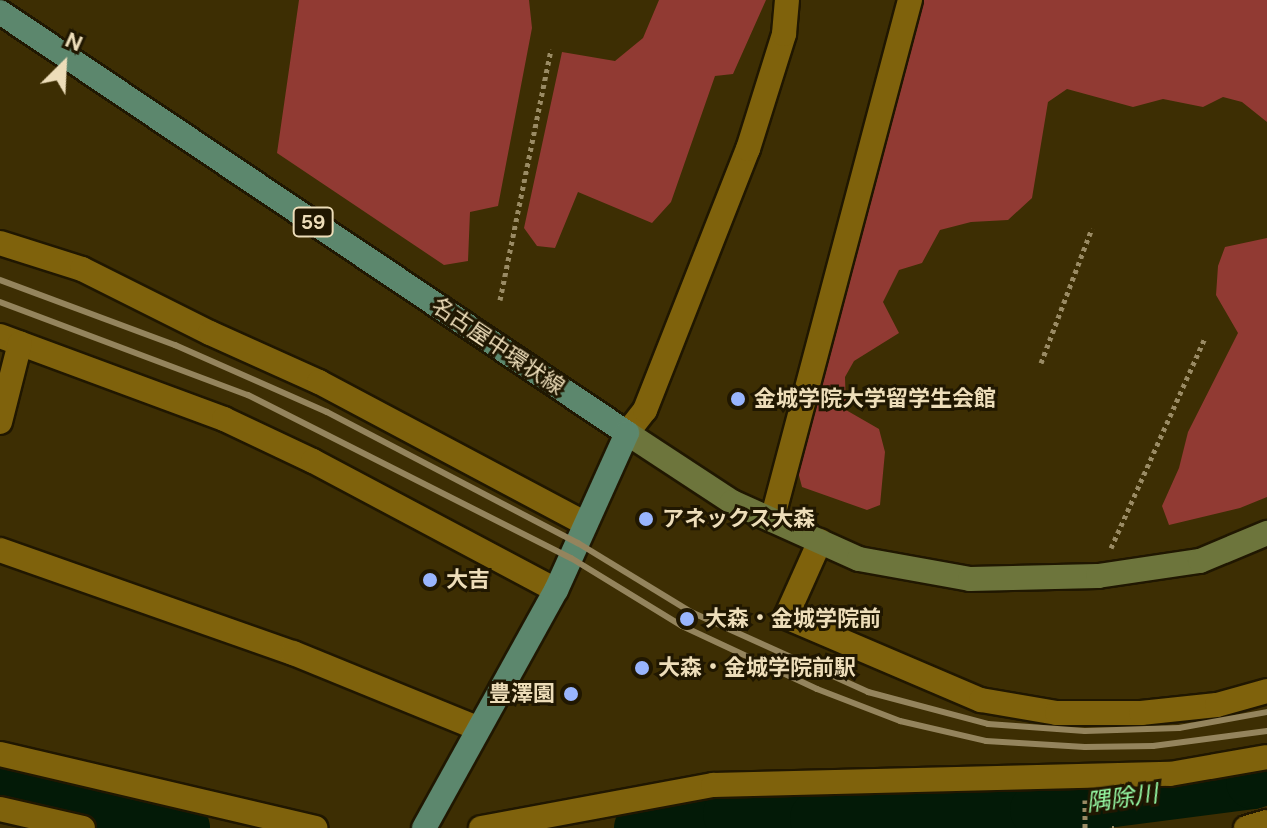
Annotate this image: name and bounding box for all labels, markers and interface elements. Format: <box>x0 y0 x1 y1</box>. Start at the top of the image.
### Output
north arrow <box>24 24 104 104</box>
text: N <box>61 25 87 58</box>
road number: 59 <box>291 206 335 238</box>
street label: 名古屋中環状線 <box>427 292 569 400</box>
place label: 金城学院大学留学生会館 <box>754 386 996 412</box>
marker: 金城学院大学留学生会館 <box>729 390 747 408</box>
place label: アネックス大森 <box>662 506 816 532</box>
marker: アネックス大森 <box>637 510 655 528</box>
place label: 大吉 <box>446 567 490 593</box>
marker: 大吉 <box>421 571 439 589</box>
place label: 大森・金城学院前 <box>705 606 881 632</box>
marker: 大森・金城学院前 <box>676 608 698 630</box>
place label: 大森・金城学院前駅 <box>658 655 856 681</box>
marker: 大森・金城学院前駅 <box>633 659 651 677</box>
place label: 豊澤園 <box>489 681 555 707</box>
marker: 豊澤園 <box>562 685 580 703</box>
water label: 隅除川 <box>1084 779 1160 817</box>

